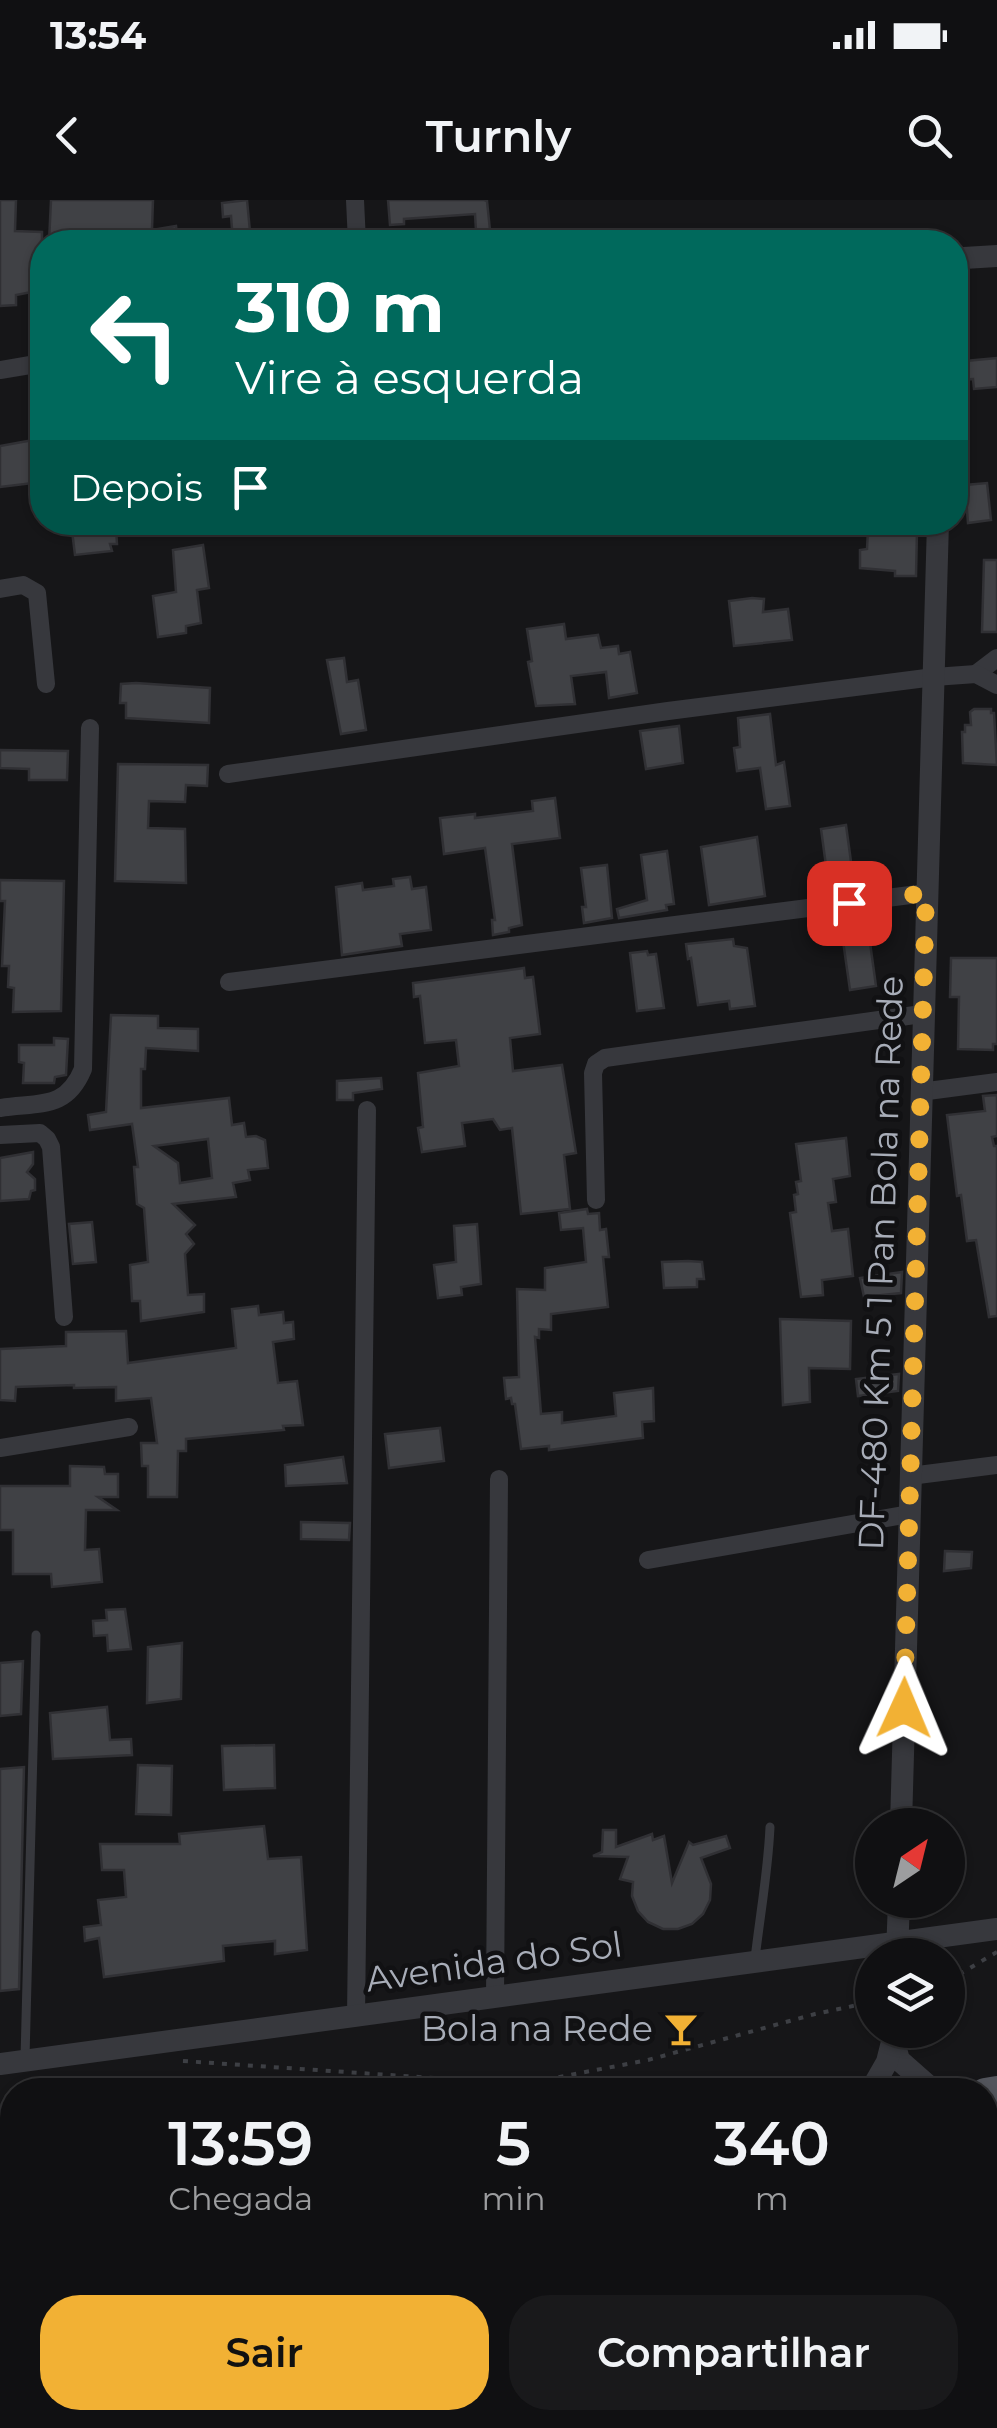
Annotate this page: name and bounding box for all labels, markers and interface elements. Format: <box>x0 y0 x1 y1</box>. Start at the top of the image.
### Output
text: 13:54 <box>50 12 146 59</box>
icon: back <box>40 108 95 163</box>
text: Turnly <box>426 108 571 163</box>
icon: search <box>902 108 957 163</box>
text: 310 m <box>235 264 445 350</box>
icon: left <box>70 270 200 400</box>
text: Vire à esquerda <box>235 350 584 405</box>
icon: arrive <box>223 460 278 515</box>
text: Depois <box>70 464 203 511</box>
pin <box>807 861 892 946</box>
icon: arrive <box>822 876 877 931</box>
street label: DF-480 Km 5 1 Pan Bola na Rede <box>849 975 912 1551</box>
position arrow <box>852 1656 956 1760</box>
north arrow <box>855 1808 965 1918</box>
map controls <box>855 1808 965 2048</box>
street label: Avenida do Sol <box>363 1922 625 2001</box>
button: layers <box>855 1938 965 2048</box>
place label: Bola na Rede <box>421 2007 653 2050</box>
bar icon: Bola na Rede <box>662 2010 700 2048</box>
text: 13:59 <box>168 2107 313 2180</box>
text: 5 <box>496 2107 531 2180</box>
text: 340 <box>714 2107 830 2180</box>
text: Chegada <box>168 2179 313 2218</box>
text: min <box>481 2179 546 2218</box>
text: m <box>755 2179 789 2218</box>
button: Sair <box>40 2295 489 2410</box>
button: Compartilhar <box>509 2295 958 2410</box>

